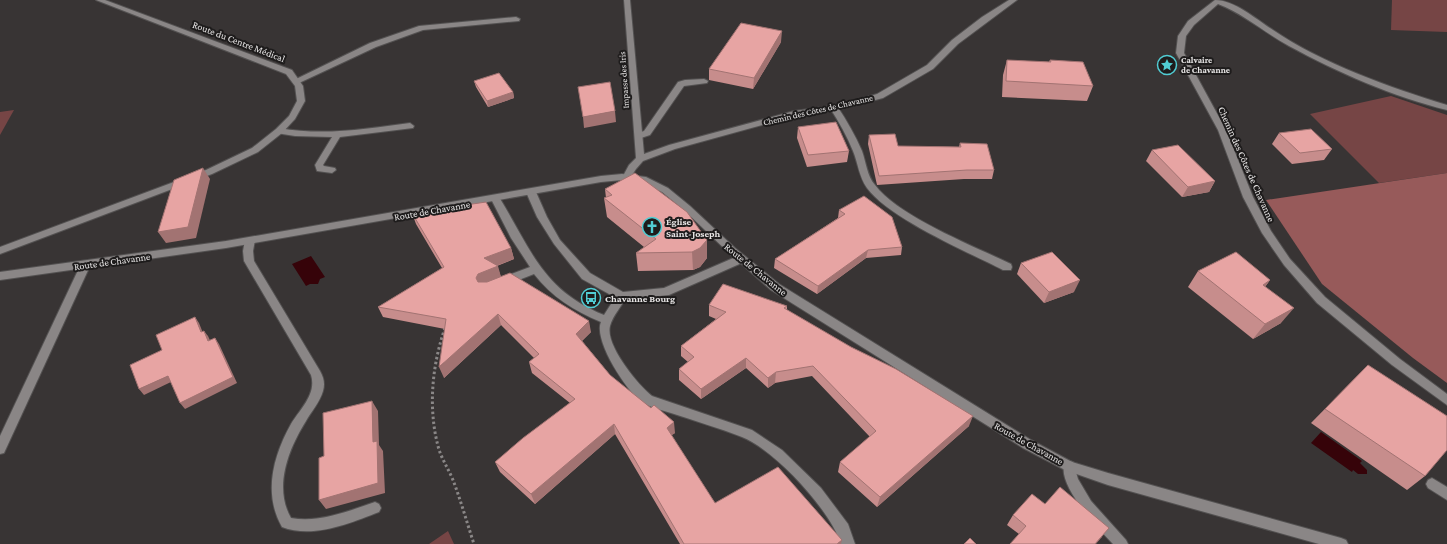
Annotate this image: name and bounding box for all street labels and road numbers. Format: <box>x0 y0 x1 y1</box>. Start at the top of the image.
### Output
street label: Route du Centre Médical <box>191 19 287 64</box>
street label: Impasse des Iris <box>617 51 631 109</box>
street label: Chemin des Côtes de Chavanne <box>762 92 874 128</box>
street label: Chemin des Côtes de Chavanne <box>1216 105 1277 224</box>
street label: Route de Chavanne <box>393 198 471 223</box>
street label: Route de Chavanne <box>722 241 789 298</box>
street label: Route de Chavanne <box>73 251 151 272</box>
street label: Route de Chavanne <box>992 420 1066 467</box>

